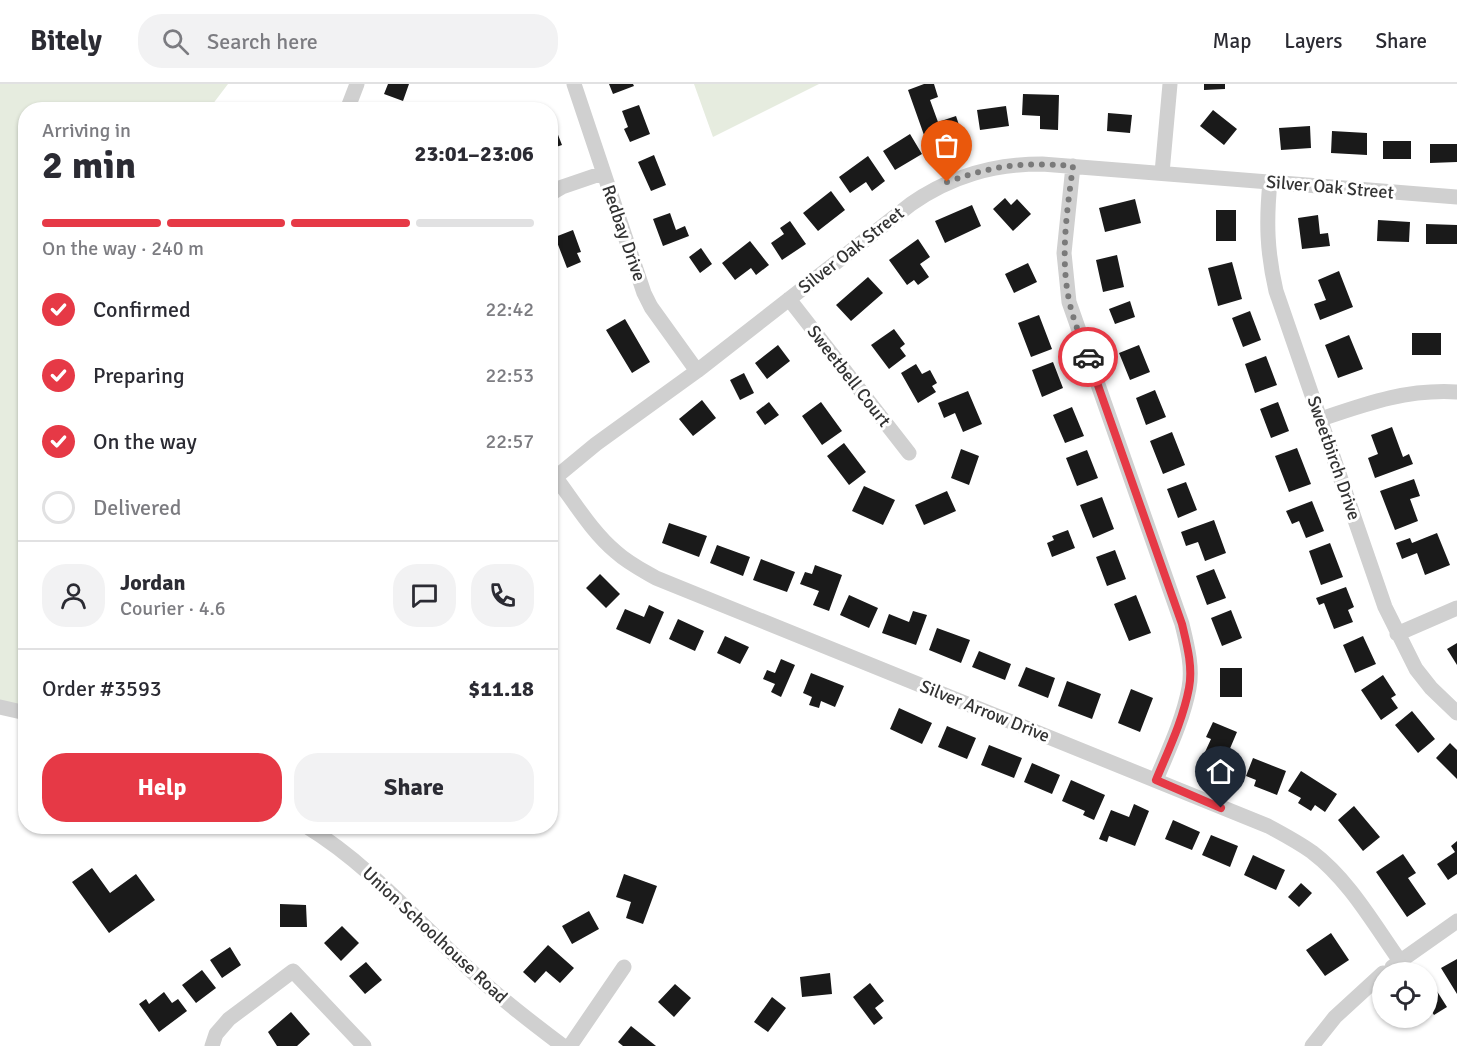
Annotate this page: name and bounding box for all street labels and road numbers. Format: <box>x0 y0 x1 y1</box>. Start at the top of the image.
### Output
street label: Silver Oak Street <box>1265 170 1395 204</box>
street label: Redbay Drive <box>597 182 651 284</box>
street label: Silver Oak Street <box>794 202 908 298</box>
street label: Sweetbell Court <box>803 321 895 431</box>
street label: Sweetbirch Drive <box>1302 393 1366 523</box>
street label: Silver Arrow Drive <box>917 675 1053 747</box>
street label: Union Schoolhouse Road <box>358 862 512 1008</box>

